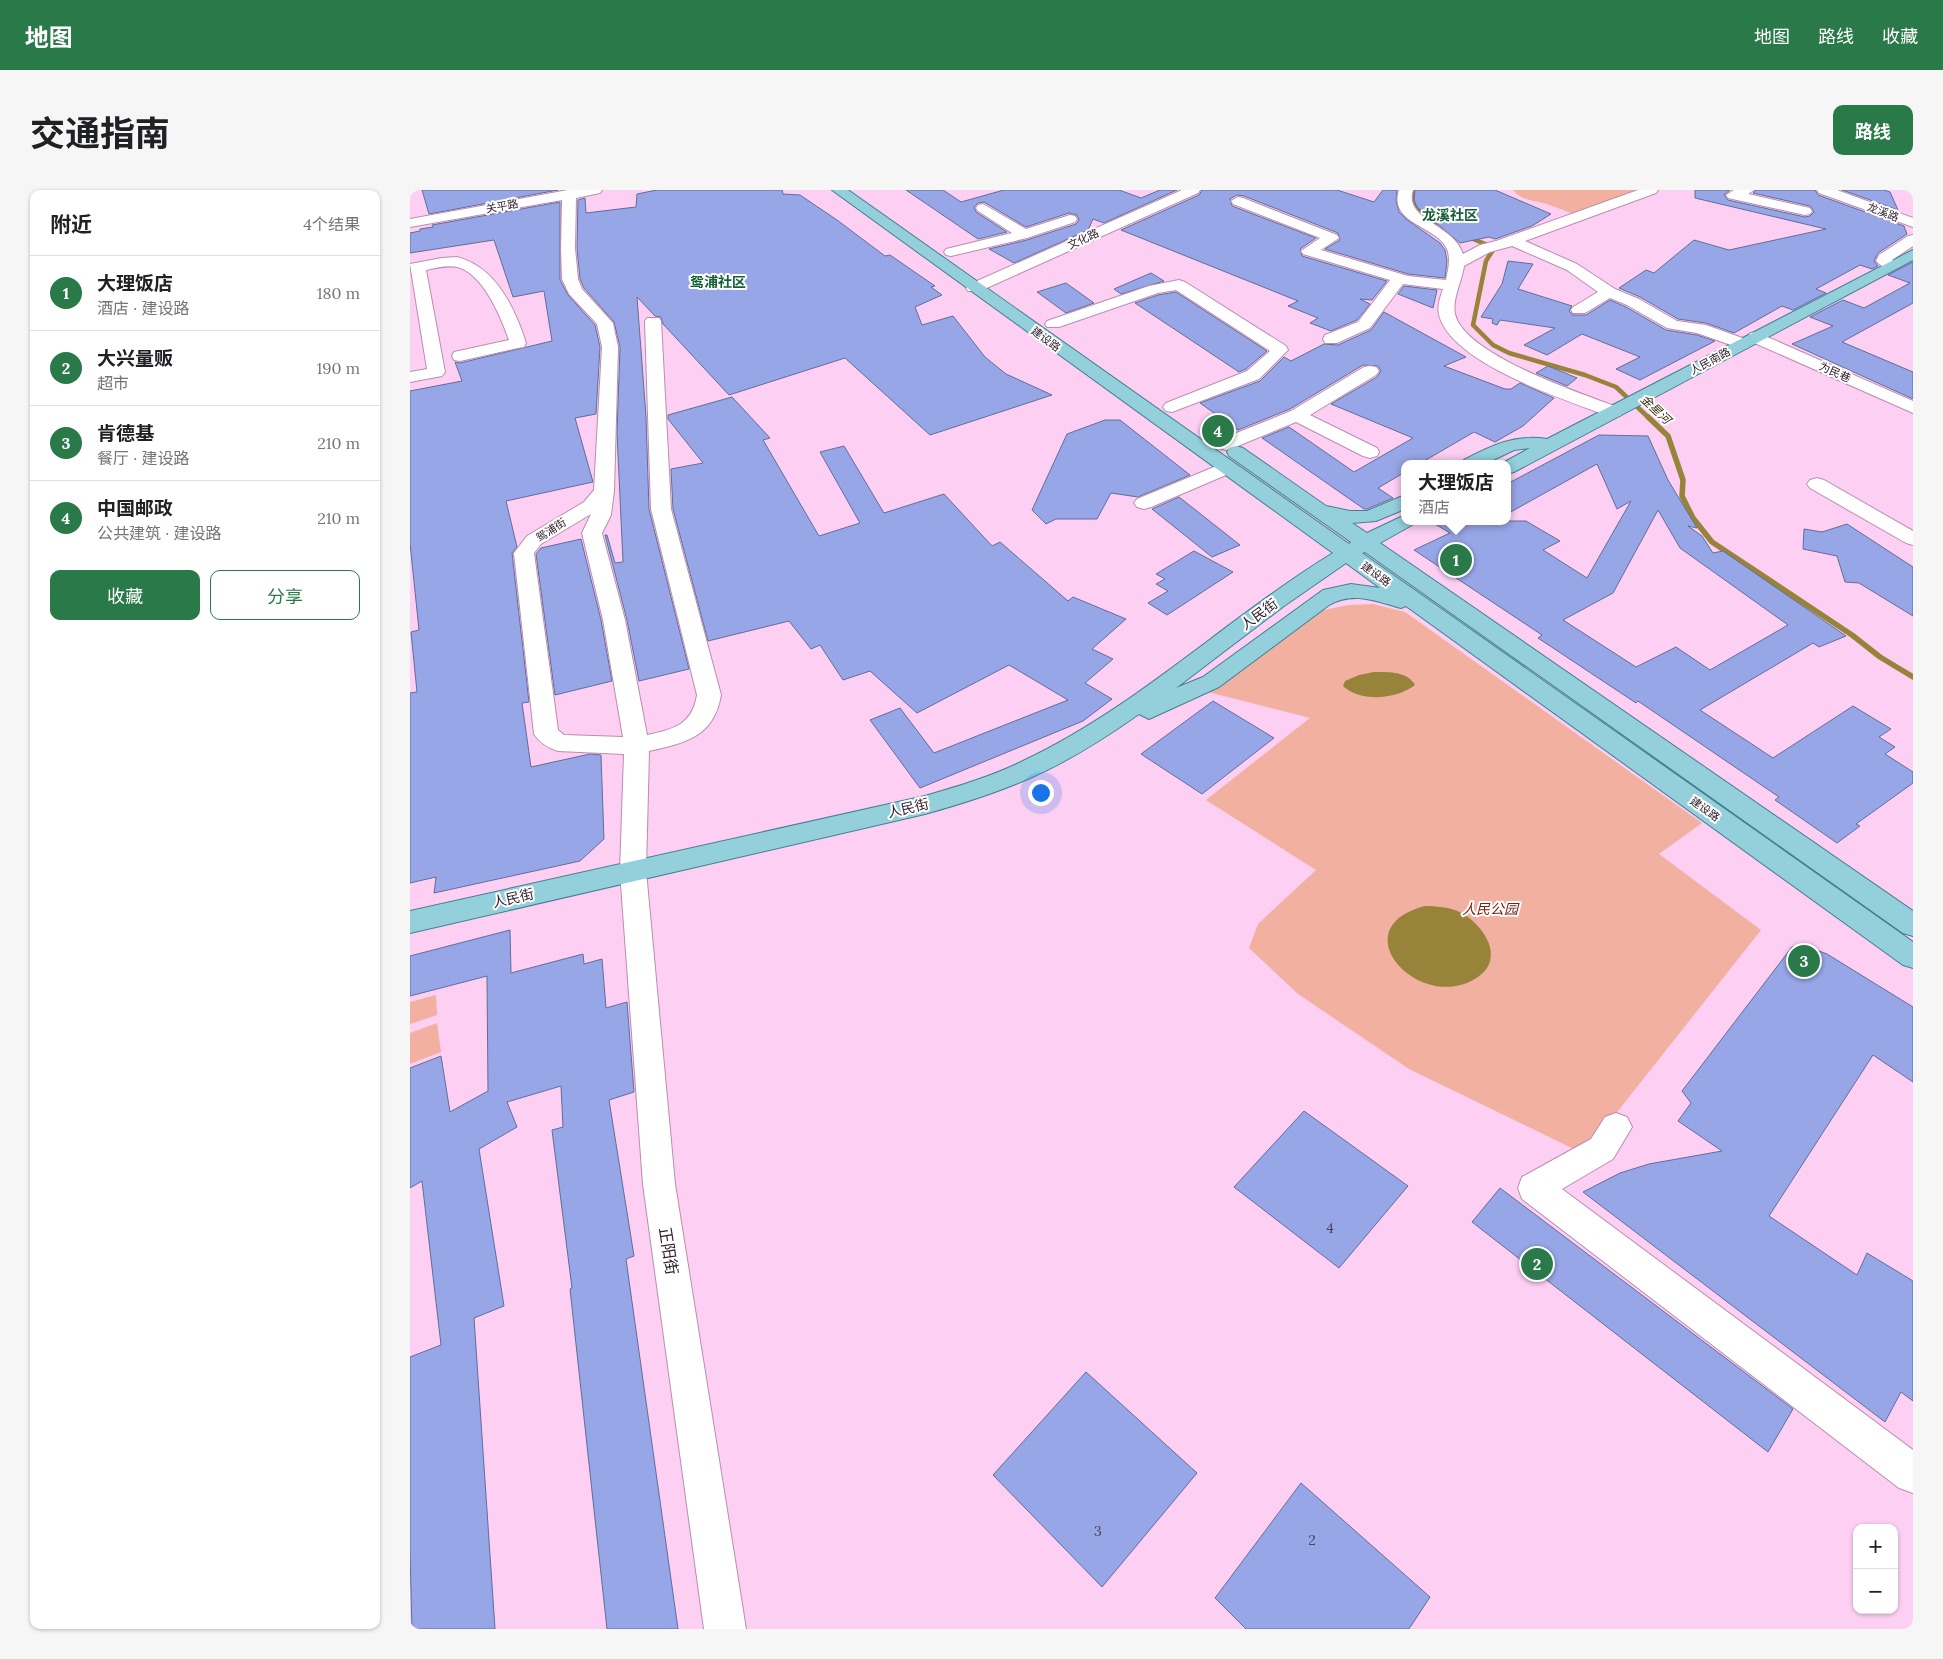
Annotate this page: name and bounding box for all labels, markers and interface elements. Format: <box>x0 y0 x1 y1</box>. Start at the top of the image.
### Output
text: 地图 <box>25 22 73 53</box>
text: 地图 <box>1754 25 1790 48</box>
text: 路线 <box>1818 25 1854 48</box>
text: 收藏 <box>1882 25 1918 48</box>
button: 路线 <box>1833 105 1913 155</box>
text: 交通指南 <box>30 111 170 156</box>
street label: 关平路 <box>485 196 519 216</box>
street label: 龙溪路 <box>1865 200 1901 224</box>
district label: 龙溪社区 <box>1422 206 1478 224</box>
text: 附近 <box>50 211 92 238</box>
text: 4个结果 <box>303 214 360 234</box>
street label: 文化路 <box>1065 226 1101 252</box>
text: 大理饭店 <box>97 271 173 295</box>
district label: 鸳浦社区 <box>690 273 746 291</box>
text: 1 <box>63 283 69 303</box>
text: 180 m <box>317 283 360 303</box>
text: 酒店 · 建设路 <box>97 298 189 318</box>
street label: 建设路 <box>1029 324 1063 354</box>
street label: 人民南路 <box>1687 344 1733 378</box>
text: 大兴量贩 <box>97 346 173 370</box>
text: 2 <box>62 358 70 378</box>
text: 190 m <box>316 358 360 378</box>
street label: 为民巷 <box>1817 359 1853 385</box>
text: 超市 <box>97 373 129 393</box>
water label: 金星河 <box>1638 391 1676 428</box>
pin: 4 <box>1202 412 1234 450</box>
text: 肯德基 <box>97 421 154 445</box>
text: 3 <box>62 433 70 453</box>
text: 210 m <box>317 433 360 453</box>
text: 餐厅 · 建设路 <box>97 448 189 468</box>
popup <box>1401 460 1511 525</box>
text: 大理饭店 <box>1418 470 1494 494</box>
text: 中国邮政 <box>97 496 173 520</box>
text: 酒店 <box>1418 497 1450 517</box>
text: 4 <box>62 508 70 528</box>
text: 210 m <box>317 508 360 528</box>
street label: 鸳浦街 <box>533 515 569 545</box>
text: 公共建筑 · 建设路 <box>97 523 221 543</box>
pin: 1 <box>1440 541 1472 579</box>
street label: 建设路 <box>1358 559 1394 589</box>
button: 收藏 <box>50 570 200 620</box>
button: 分享 <box>210 570 360 620</box>
street label: 人民街 <box>1237 594 1281 634</box>
your location <box>1028 780 1054 806</box>
street label: 建设路 <box>1687 794 1723 824</box>
street label: 人民街 <box>886 795 930 821</box>
street label: 人民街 <box>491 885 535 911</box>
park label: 人民公园 <box>1462 900 1520 918</box>
pin: 3 <box>1788 942 1820 980</box>
house number: 4 <box>1326 1219 1334 1237</box>
street label: 正阳街 <box>655 1226 683 1276</box>
pin: 2 <box>1521 1245 1553 1283</box>
house number: 3 <box>1094 1522 1102 1540</box>
map controls <box>1853 1524 1898 1614</box>
button: + <box>1853 1524 1898 1569</box>
house number: 2 <box>1308 1531 1316 1549</box>
button: − <box>1853 1569 1898 1614</box>

